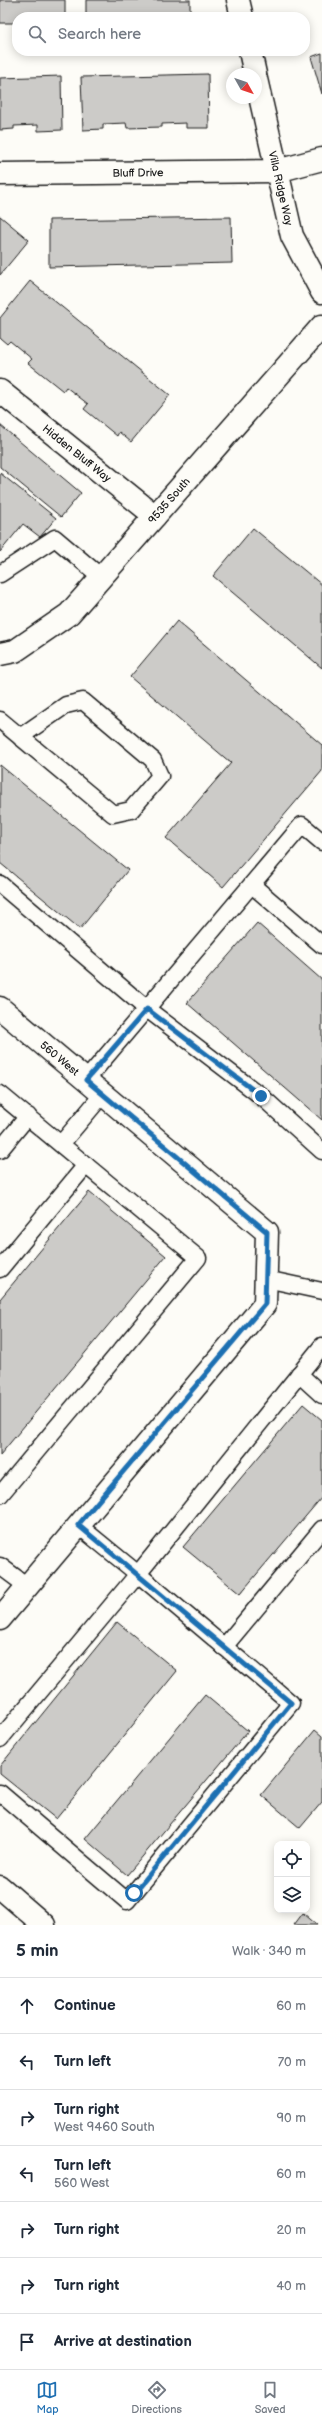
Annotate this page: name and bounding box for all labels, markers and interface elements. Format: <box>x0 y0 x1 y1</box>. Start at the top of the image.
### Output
search box <box>12 12 310 56</box>
icon: search <box>26 23 48 45</box>
text: Search here <box>58 25 141 44</box>
north arrow <box>226 68 262 104</box>
street label: Villa Ridge Way <box>266 150 295 227</box>
street label: Bluff Drive <box>112 166 164 180</box>
street label: Hidden Bluff Way <box>40 422 114 485</box>
street label: 9535 South <box>146 475 193 526</box>
street label: 560 West <box>37 1038 82 1079</box>
route end <box>252 1087 270 1105</box>
map controls <box>274 1841 310 1913</box>
button: locate <box>274 1841 310 1877</box>
button: layers <box>274 1877 310 1913</box>
route start <box>125 1884 143 1902</box>
text: 5 min <box>16 1941 59 1961</box>
text: Walk · 340 m <box>232 1943 306 1959</box>
icon: ahead <box>16 1995 38 2017</box>
text: Continue <box>54 1996 116 2015</box>
text: 60 m <box>276 1998 306 2014</box>
icon: left <box>16 2051 38 2073</box>
text: Turn left <box>54 2052 111 2071</box>
text: 70 m <box>278 2054 306 2070</box>
text: Turn right <box>54 2100 119 2119</box>
icon: right <box>16 2107 38 2129</box>
text: 90 m <box>277 2110 306 2126</box>
text: West 9460 South <box>54 2119 155 2135</box>
text: Turn left <box>54 2156 111 2175</box>
icon: left <box>16 2163 38 2185</box>
text: 60 m <box>276 2166 306 2182</box>
text: 560 West <box>54 2175 109 2191</box>
icon: right <box>16 2219 38 2241</box>
text: Turn right <box>54 2220 119 2239</box>
text: 20 m <box>276 2222 306 2238</box>
icon: right <box>16 2275 38 2297</box>
text: Turn right <box>54 2276 119 2295</box>
text: 40 m <box>276 2278 306 2294</box>
icon: arrive <box>16 2331 38 2353</box>
text: Arrive at destination <box>54 2332 192 2351</box>
tab: Map <box>36 2379 59 2416</box>
tab: Directions <box>131 2379 182 2416</box>
tab: Saved <box>255 2379 286 2416</box>

